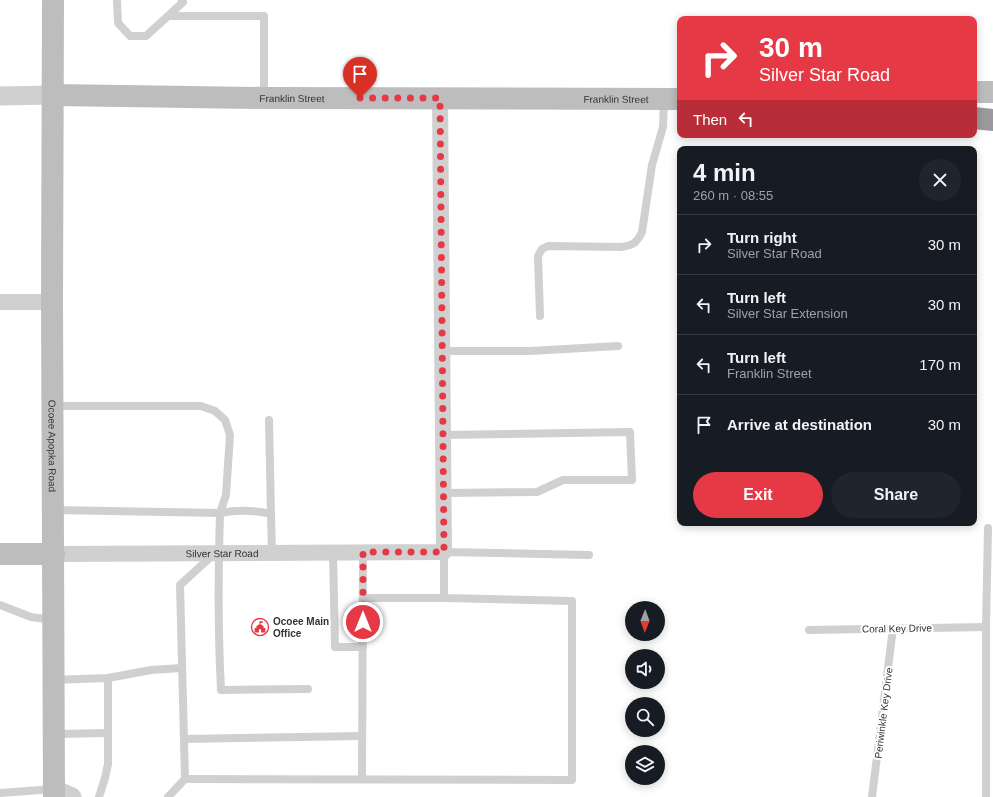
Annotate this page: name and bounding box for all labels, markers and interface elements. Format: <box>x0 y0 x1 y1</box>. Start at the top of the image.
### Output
icon: right <box>693 32 745 84</box>
text: 30 m <box>759 32 823 63</box>
pin <box>343 57 377 98</box>
icon: arrive <box>349 63 371 85</box>
text: Silver Star Road <box>759 65 890 85</box>
street label: Franklin Street <box>259 93 325 104</box>
street label: Franklin Street <box>583 94 649 105</box>
icon: left <box>735 108 757 130</box>
text: Then <box>693 111 727 128</box>
text: 4 min <box>693 159 756 186</box>
button: close <box>919 159 961 201</box>
text: 260 m · 08:55 <box>693 188 773 203</box>
text: Turn right <box>727 229 797 246</box>
icon: right <box>693 234 715 256</box>
text: 30 m <box>928 236 961 253</box>
text: Silver Star Road <box>727 246 822 261</box>
text: Turn left <box>727 289 786 306</box>
icon: left <box>693 294 715 316</box>
text: 30 m <box>928 296 961 313</box>
text: Silver Star Extension <box>727 306 848 321</box>
text: Turn left <box>727 349 786 366</box>
icon: left <box>693 354 715 376</box>
text: 170 m <box>919 356 961 373</box>
text: Franklin Street <box>727 366 812 381</box>
street label: Ocoee Apopka Road <box>46 400 58 492</box>
icon: arrive <box>693 414 715 436</box>
text: Arrive at destination <box>727 416 872 433</box>
text: 30 m <box>928 416 961 433</box>
button: Exit <box>693 472 823 518</box>
button: Share <box>831 472 961 518</box>
street label: Silver Star Road <box>186 548 258 559</box>
position arrow <box>342 601 384 643</box>
north arrow <box>625 601 665 641</box>
map controls <box>625 601 665 785</box>
place label: Ocoee Main Office <box>273 616 329 639</box>
public building icon: Ocoee Main Office <box>250 617 270 637</box>
street label: Coral Key Drive <box>862 622 933 635</box>
button: sound <box>625 649 665 689</box>
street label: Periwinkle Key Drive <box>872 666 895 759</box>
button: search <box>625 697 665 737</box>
button: layers <box>625 745 665 785</box>

